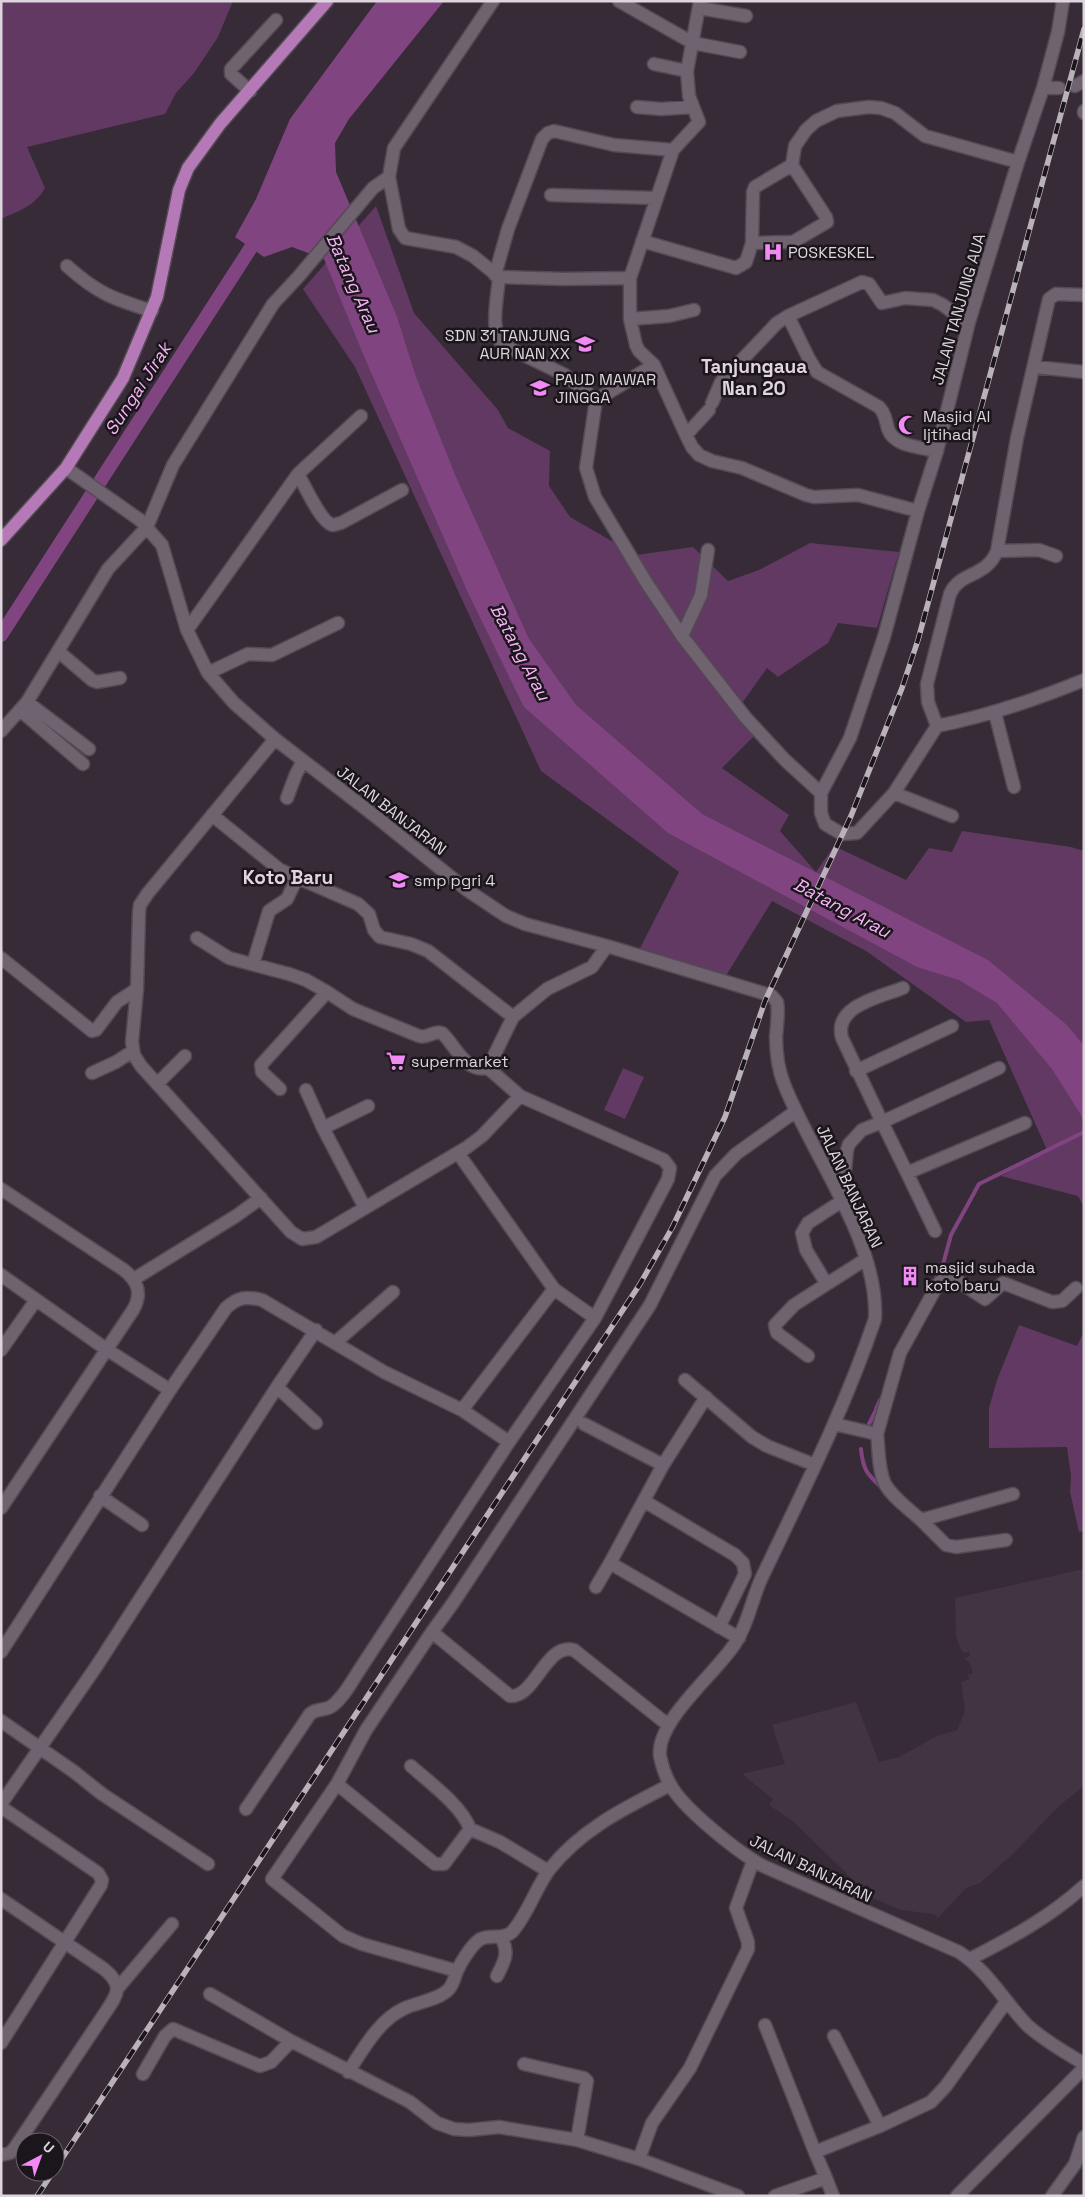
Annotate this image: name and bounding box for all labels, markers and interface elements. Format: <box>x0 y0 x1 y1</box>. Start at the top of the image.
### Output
water label: Batang Arau <box>321 230 386 337</box>
street label: JALAN TANJUNG AUA <box>927 231 990 387</box>
hospital icon: POSKESKEL <box>762 241 784 263</box>
place label: POSKESKEL <box>788 242 874 263</box>
place label: SDN 31 TANJUNG AUR NAN XX <box>445 325 570 364</box>
school or university icon: SDN 31 TANJUNG AUR NAN XX <box>574 333 596 355</box>
water label: Sungai Jirak <box>99 336 177 439</box>
district label: Tanjungaua Nan 20 <box>701 354 807 401</box>
place label: PAUD MAWAR JINGGA <box>555 369 656 408</box>
school or university icon: PAUD MAWAR JINGGA <box>529 377 551 399</box>
place label: Masjid Al Ijtihad <box>923 406 990 445</box>
mosque icon: Masjid Al Ijtihad <box>897 414 919 436</box>
water label: Batang Arau <box>485 599 556 705</box>
street label: JALAN BANJARAN <box>333 761 451 860</box>
district label: Koto Baru <box>243 865 333 890</box>
school or university icon: smp pgri 4 <box>388 869 410 891</box>
place label: smp pgri 4 <box>414 870 495 891</box>
water label: Batang Arau <box>790 872 895 943</box>
supermarket icon: supermarket <box>385 1050 407 1072</box>
place label: supermarket <box>411 1051 509 1072</box>
street label: JALAN BANJARAN <box>812 1121 887 1251</box>
place label: masjid suhada koto baru <box>925 1257 1035 1296</box>
building icon: masjid suhada koto baru <box>899 1265 921 1287</box>
street label: JALAN BANJARAN <box>746 1830 875 1907</box>
north arrow <box>15 2132 65 2182</box>
text: U <box>39 2137 58 2157</box>

